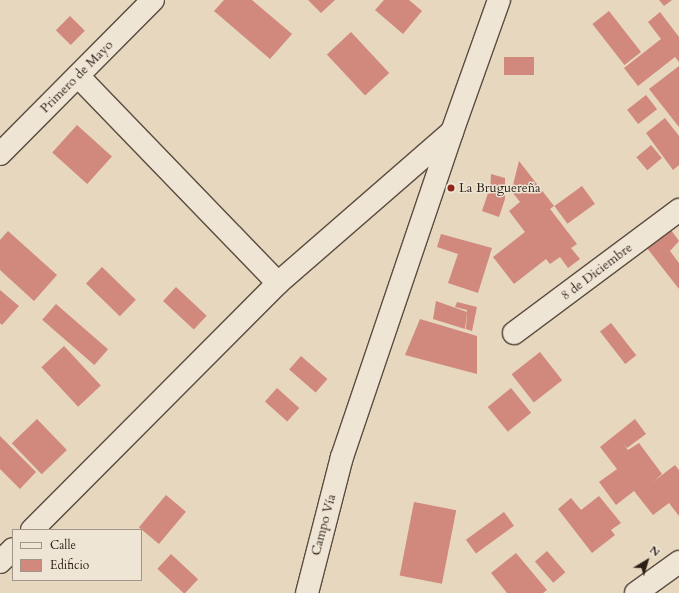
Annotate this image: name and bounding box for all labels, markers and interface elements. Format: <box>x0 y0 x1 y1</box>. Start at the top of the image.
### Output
street label: Primero de Mayo <box>37 37 117 117</box>
place label: La Bruguereña <box>459 180 541 196</box>
marker: La Bruguereña <box>446 183 456 193</box>
street label: 8 de Diciembre <box>558 240 636 304</box>
street label: Campo Vía <box>308 493 340 557</box>
legend <box>12 529 142 581</box>
text: Calle <box>50 537 76 553</box>
north arrow <box>627 541 667 581</box>
text: N <box>646 542 663 560</box>
text: Edificio <box>50 557 89 573</box>

